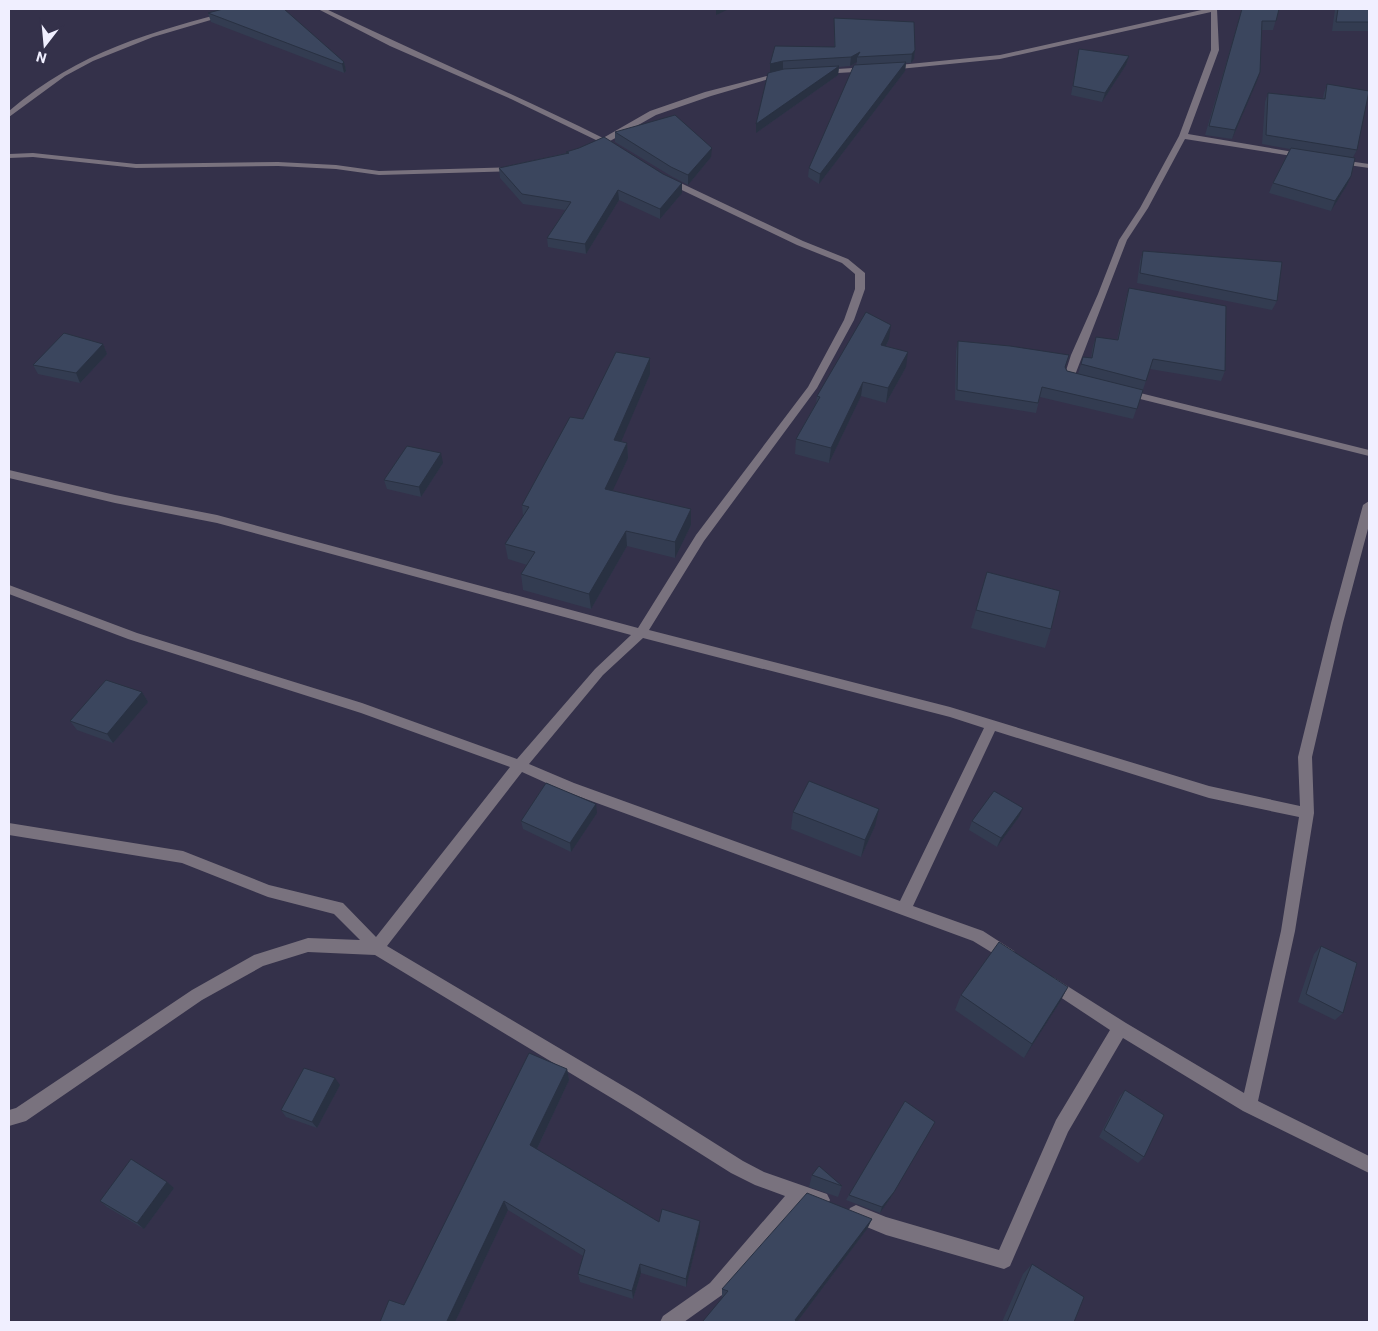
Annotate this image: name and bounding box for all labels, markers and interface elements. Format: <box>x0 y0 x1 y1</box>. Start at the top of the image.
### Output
north arrow <box>20 20 70 70</box>
text: N <box>34 48 48 67</box>

